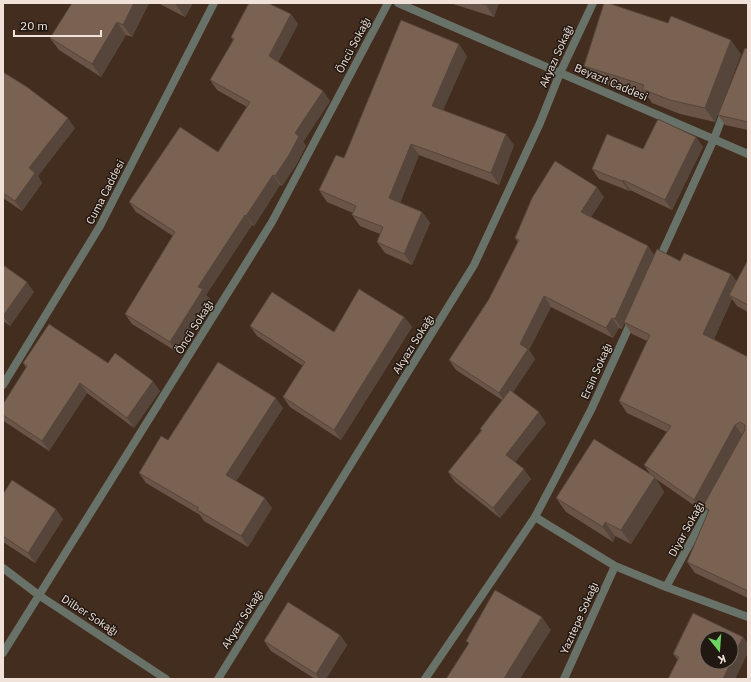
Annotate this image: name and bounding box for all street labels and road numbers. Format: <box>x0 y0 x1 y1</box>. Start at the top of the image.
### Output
street label: Öncü Sokağı <box>332 15 374 75</box>
street label: Akyazı Sokağı <box>536 22 576 90</box>
street label: Beyazıt Caddesi <box>572 60 650 104</box>
street label: Cuma Caddesi <box>83 157 127 227</box>
street label: Öncü Sokağı <box>172 297 216 357</box>
street label: Akyazı Sokağı <box>389 312 437 376</box>
street label: Ersin Sokağı <box>577 341 615 401</box>
street label: Diyar Sokağı <box>665 499 707 559</box>
street label: Yazıtepe Sokağı <box>557 580 601 656</box>
street label: Akyazı Sokağı <box>218 587 266 651</box>
street label: Dilber Sokağı <box>59 591 121 639</box>

